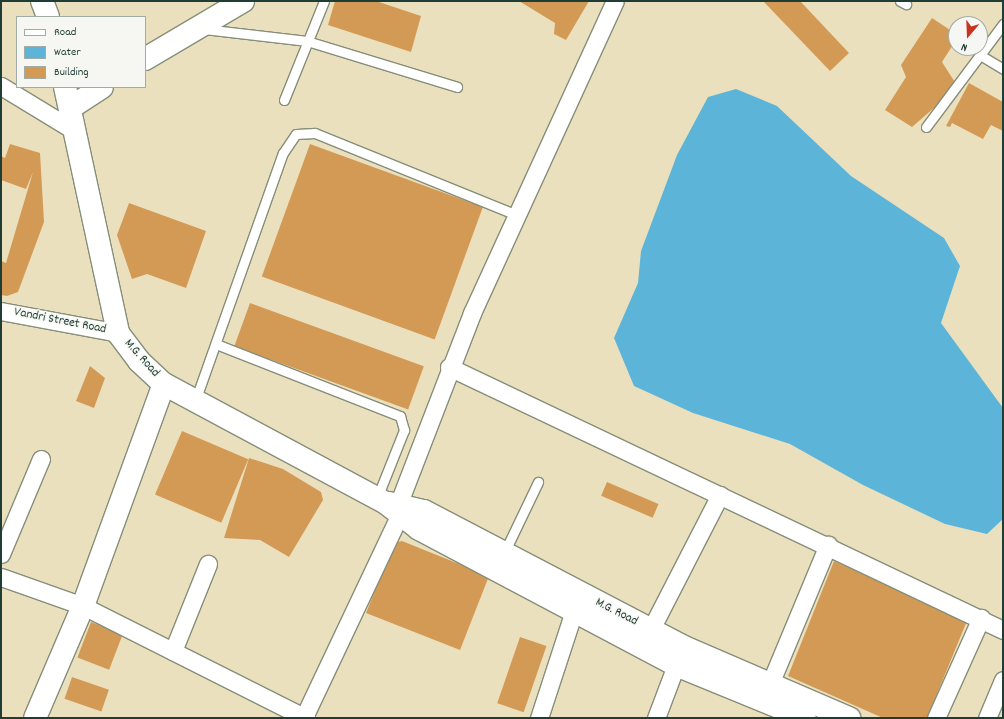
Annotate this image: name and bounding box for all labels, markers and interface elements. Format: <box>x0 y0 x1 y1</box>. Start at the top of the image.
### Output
legend <box>16 16 146 88</box>
north arrow <box>948 16 988 56</box>
text: Road <box>54 24 76 41</box>
text: N <box>959 38 970 55</box>
text: Water <box>54 44 81 61</box>
text: Building <box>54 64 89 81</box>
street label: Vandri Street Road <box>13 305 107 339</box>
street label: M.G. Road <box>120 337 162 381</box>
street label: M.G. Road <box>592 596 640 630</box>

